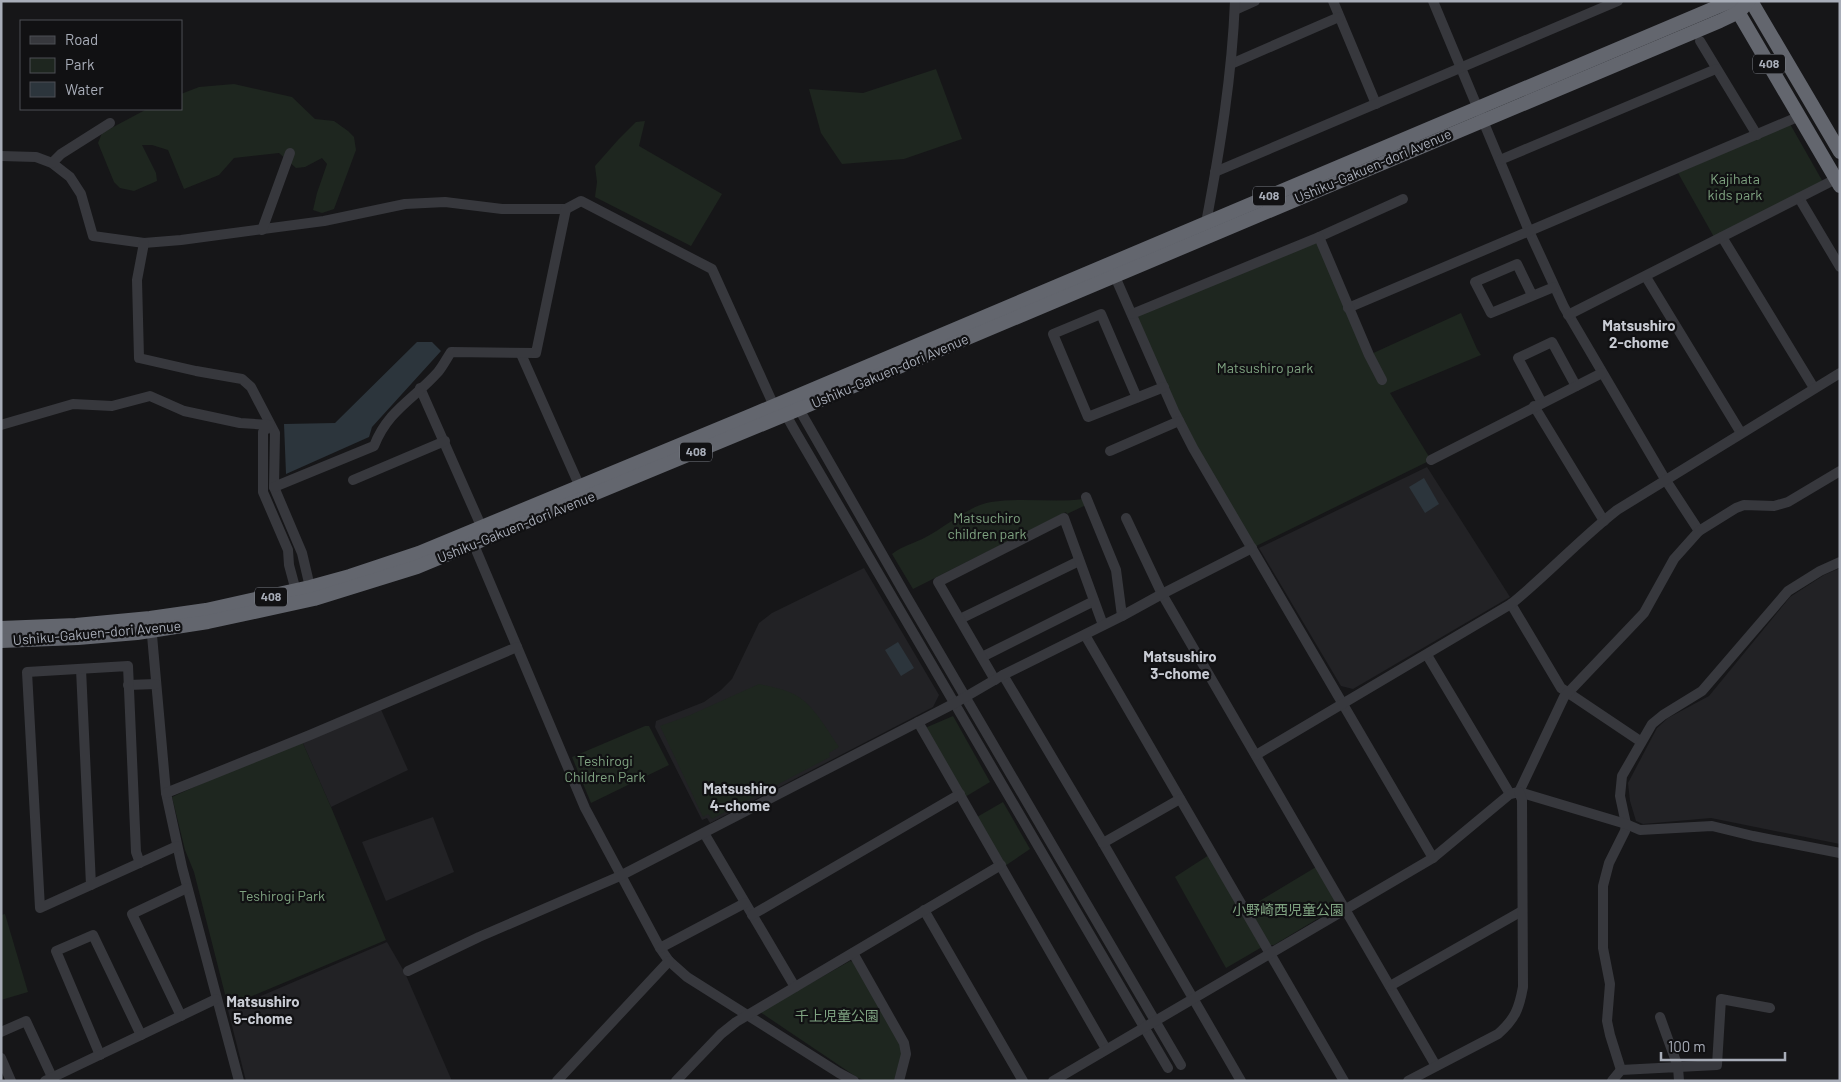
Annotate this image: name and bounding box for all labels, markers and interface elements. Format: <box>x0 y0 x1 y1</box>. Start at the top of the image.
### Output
legend <box>20 20 182 110</box>
text: Road <box>65 30 98 48</box>
road number: 408 <box>1753 54 1785 74</box>
text: Park <box>65 55 95 73</box>
text: Water <box>65 80 104 98</box>
street label: Ushiku-Gakuen-dori Avenue <box>1292 125 1454 206</box>
park label: Kajihata kids park <box>1708 170 1762 203</box>
road number: 408 <box>1253 187 1285 206</box>
district label: Matsushiro 2-chome <box>1602 316 1676 351</box>
street label: Ushiku-Gakuen-dori Avenue <box>809 330 971 411</box>
park label: Matsushiro park <box>1217 359 1313 376</box>
road number: 408 <box>680 442 712 462</box>
street label: Ushiku-Gakuen-dori Avenue <box>434 487 597 566</box>
park label: Matsuchiro children park <box>947 509 1027 542</box>
road number: 408 <box>255 588 287 606</box>
street label: Ushiku-Gakuen-dori Avenue <box>12 617 182 648</box>
district label: Matsushiro 3-chome <box>1143 647 1217 682</box>
park label: Teshirogi Children Park <box>565 752 645 785</box>
district label: Matsushiro 4-chome <box>703 779 777 814</box>
park label: Teshirogi Park <box>239 887 325 904</box>
park label: 小野崎西児童公園 <box>1232 901 1344 918</box>
district label: Matsushiro 5-chome <box>226 992 300 1027</box>
park label: 千上児童公園 <box>795 1007 879 1024</box>
scale bar <box>1661 1030 1785 1062</box>
text: 100 m <box>1668 1037 1706 1055</box>

